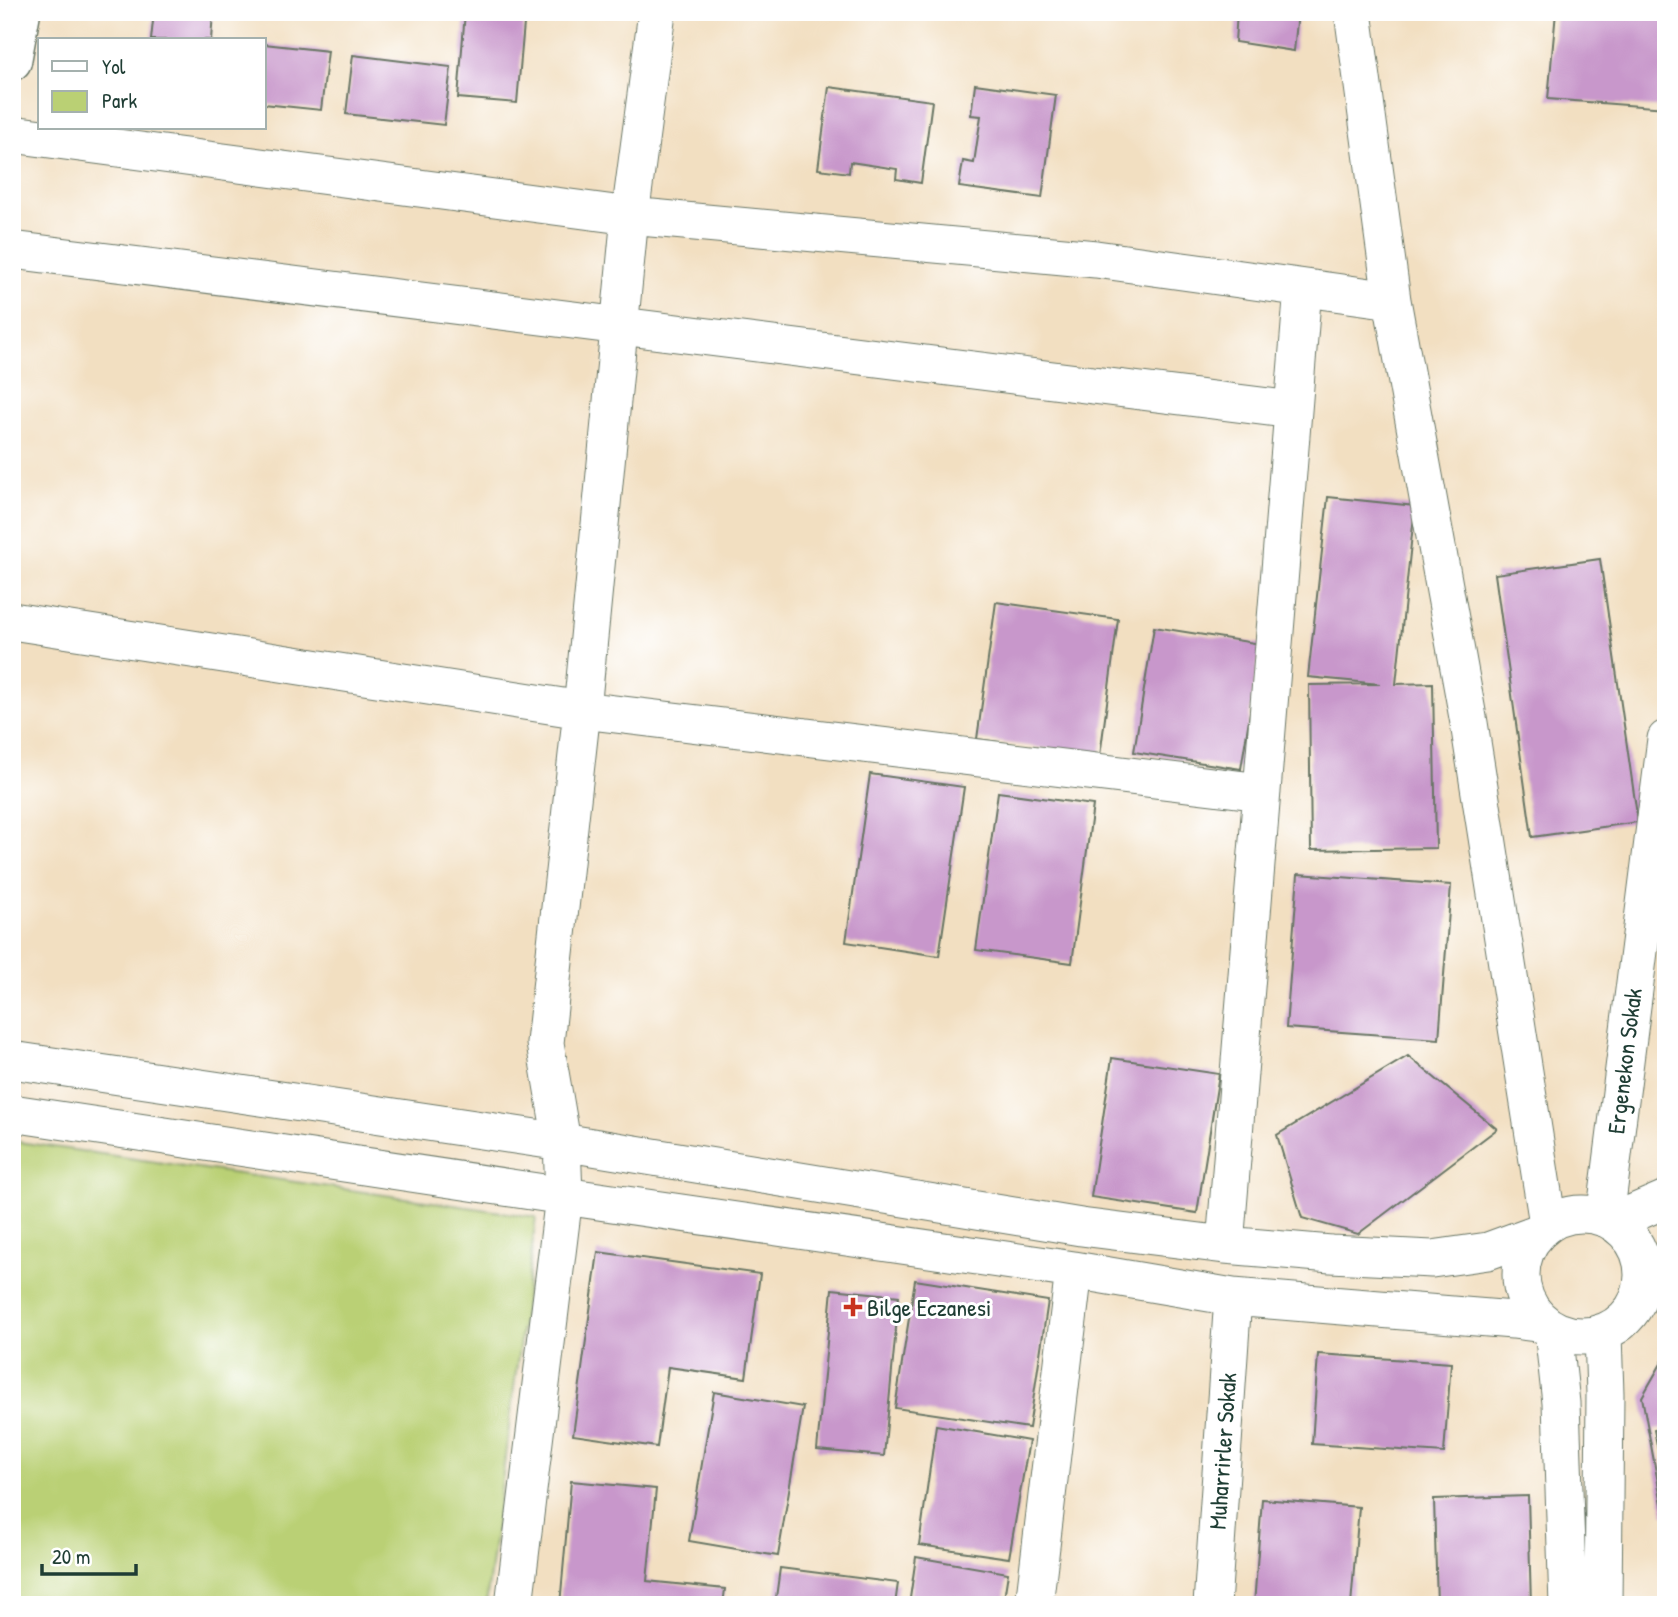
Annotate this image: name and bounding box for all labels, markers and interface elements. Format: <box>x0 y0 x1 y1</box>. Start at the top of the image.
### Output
legend <box>38 38 266 130</box>
text: Yol <box>102 52 126 81</box>
text: Park <box>102 86 137 115</box>
street label: Ergenekon Sokak <box>1599 986 1649 1136</box>
place label: Bilge Eczanesi <box>867 1291 991 1323</box>
marker: Bilge Eczanesi <box>845 1299 861 1315</box>
street label: Muharrirler Sokak <box>1201 1371 1243 1531</box>
scale bar <box>42 1533 136 1577</box>
text: 20 m <box>52 1542 90 1571</box>

